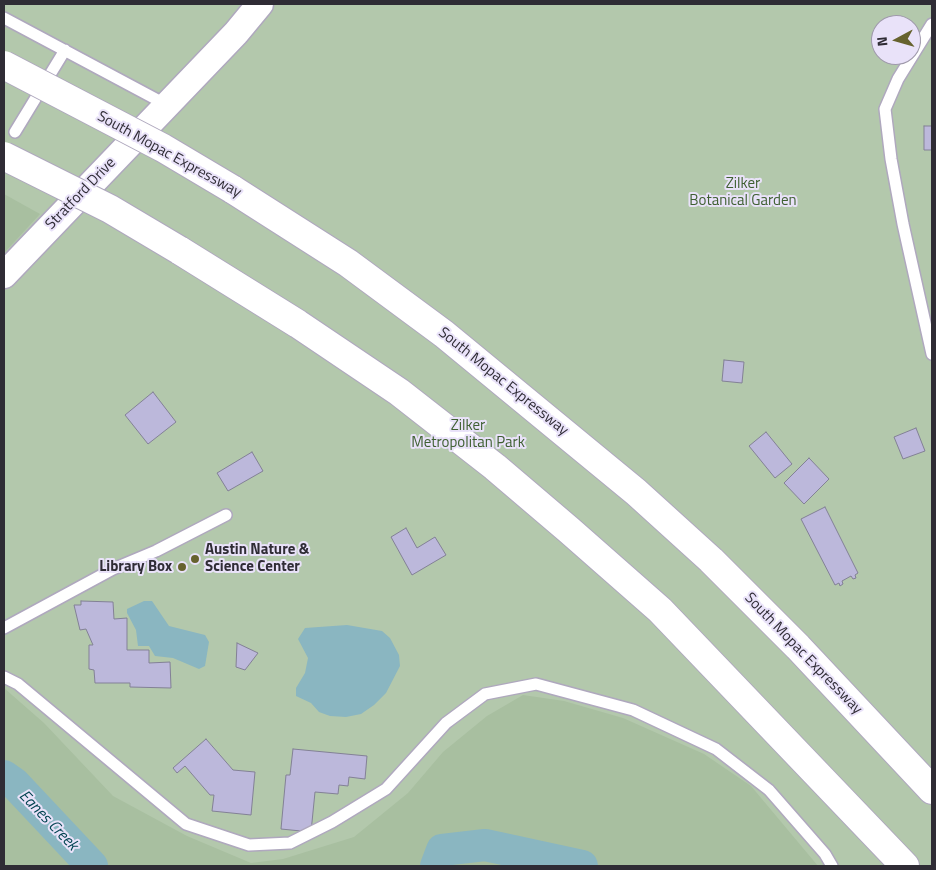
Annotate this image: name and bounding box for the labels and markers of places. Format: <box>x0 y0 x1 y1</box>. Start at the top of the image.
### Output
place label: Austin Nature & Science Center <box>205 541 309 576</box>
marker: Austin Nature & Science Center <box>189 553 201 565</box>
place label: Library Box <box>99 558 172 576</box>
marker: Library Box <box>176 561 188 573</box>

